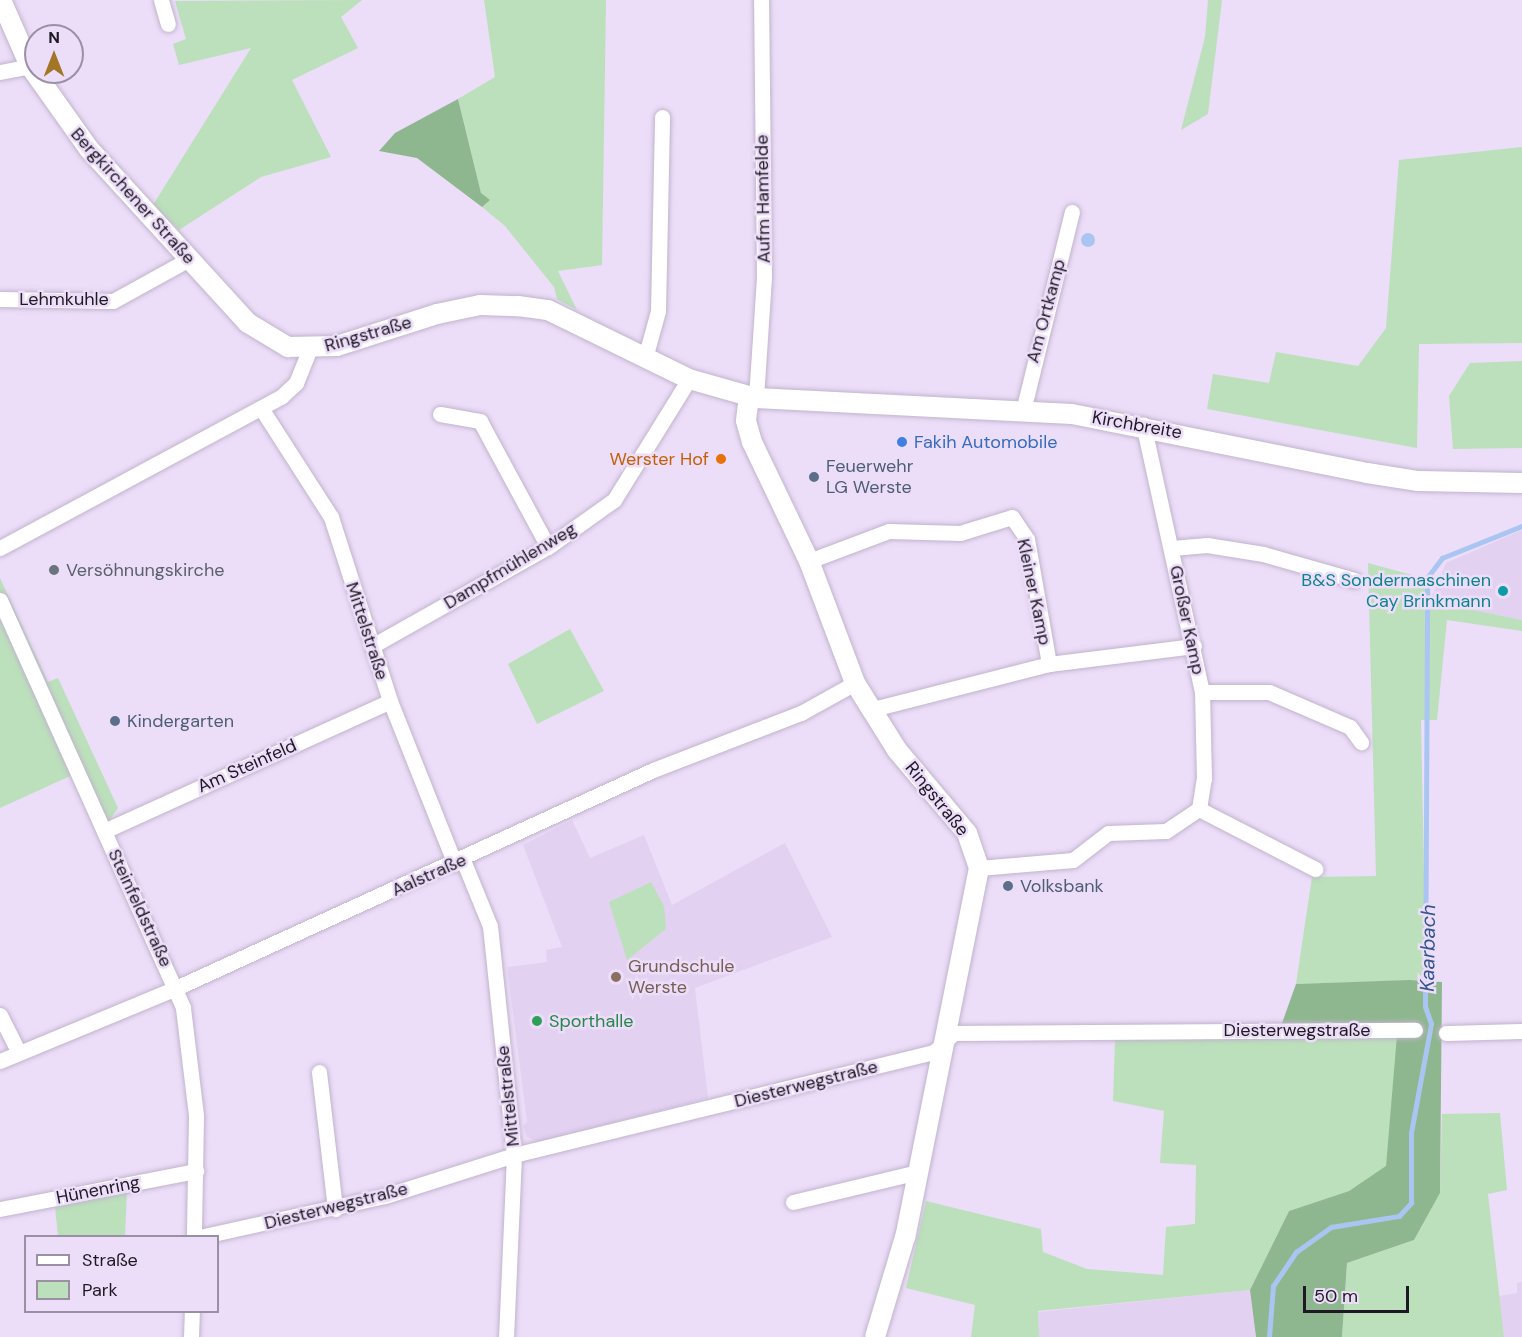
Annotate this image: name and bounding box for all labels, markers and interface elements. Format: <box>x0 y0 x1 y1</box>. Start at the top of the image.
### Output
north arrow <box>24 24 84 84</box>
text: N <box>48 27 60 48</box>
street label: Bergkirchener Straße <box>66 123 200 269</box>
street label: Aufm Hamfelde <box>751 135 775 263</box>
street label: Am Ortkamp <box>1022 257 1070 365</box>
street label: Lehmkuhle <box>19 288 109 310</box>
street label: Ringstraße <box>322 311 414 357</box>
street label: Kirchbreite <box>1090 406 1184 444</box>
place label: Fakih Automobile <box>914 431 1057 453</box>
marker: Fakih Automobile <box>895 435 909 449</box>
place label: Werster Hof <box>609 448 709 470</box>
marker: Werster Hof <box>714 452 728 466</box>
place label: Feuerwehr LG Werste <box>826 456 913 498</box>
marker: Feuerwehr LG Werste <box>807 470 821 484</box>
street label: Dampfmühlenweg <box>440 518 580 614</box>
street label: Kleiner Kamp <box>1012 537 1056 647</box>
place label: Versöhnungskirche <box>66 559 224 581</box>
marker: Versöhnungskirche <box>47 563 61 577</box>
street label: Großer Kamp <box>1165 563 1209 677</box>
place label: B&S Sondermaschinen Cay Brinkmann <box>1301 570 1491 612</box>
street label: Mittelstraße <box>341 579 393 683</box>
marker: B&S Sondermaschinen Cay Brinkmann <box>1496 584 1510 598</box>
place label: Kindergarten <box>127 710 234 732</box>
marker: Kindergarten <box>108 714 122 728</box>
street label: Am Steinfeld <box>194 735 300 797</box>
street label: Ringstraße <box>900 757 974 841</box>
street label: Steinfeldstraße <box>103 846 177 970</box>
street label: Aalstraße <box>388 849 470 901</box>
place label: Volksbank <box>1020 875 1104 897</box>
marker: Volksbank <box>1001 879 1015 893</box>
water label: Kaarbach <box>1415 904 1441 992</box>
place label: Grundschule Werste <box>628 956 734 998</box>
marker: Grundschule Werste <box>609 970 623 984</box>
place label: Sporthalle <box>549 1010 633 1032</box>
marker: Sporthalle <box>530 1014 544 1028</box>
street label: Diesterwegstraße <box>1224 1019 1370 1041</box>
street label: Mittelstraße <box>492 1044 524 1148</box>
street label: Diesterwegstraße <box>732 1056 880 1112</box>
street label: Hünenring <box>54 1171 142 1209</box>
street label: Diesterwegstraße <box>262 1178 410 1234</box>
legend <box>24 1235 219 1313</box>
text: Straße <box>82 1248 138 1272</box>
scale bar <box>1306 1274 1412 1312</box>
text: Park <box>82 1278 118 1302</box>
text: 50 m <box>1314 1284 1358 1308</box>

